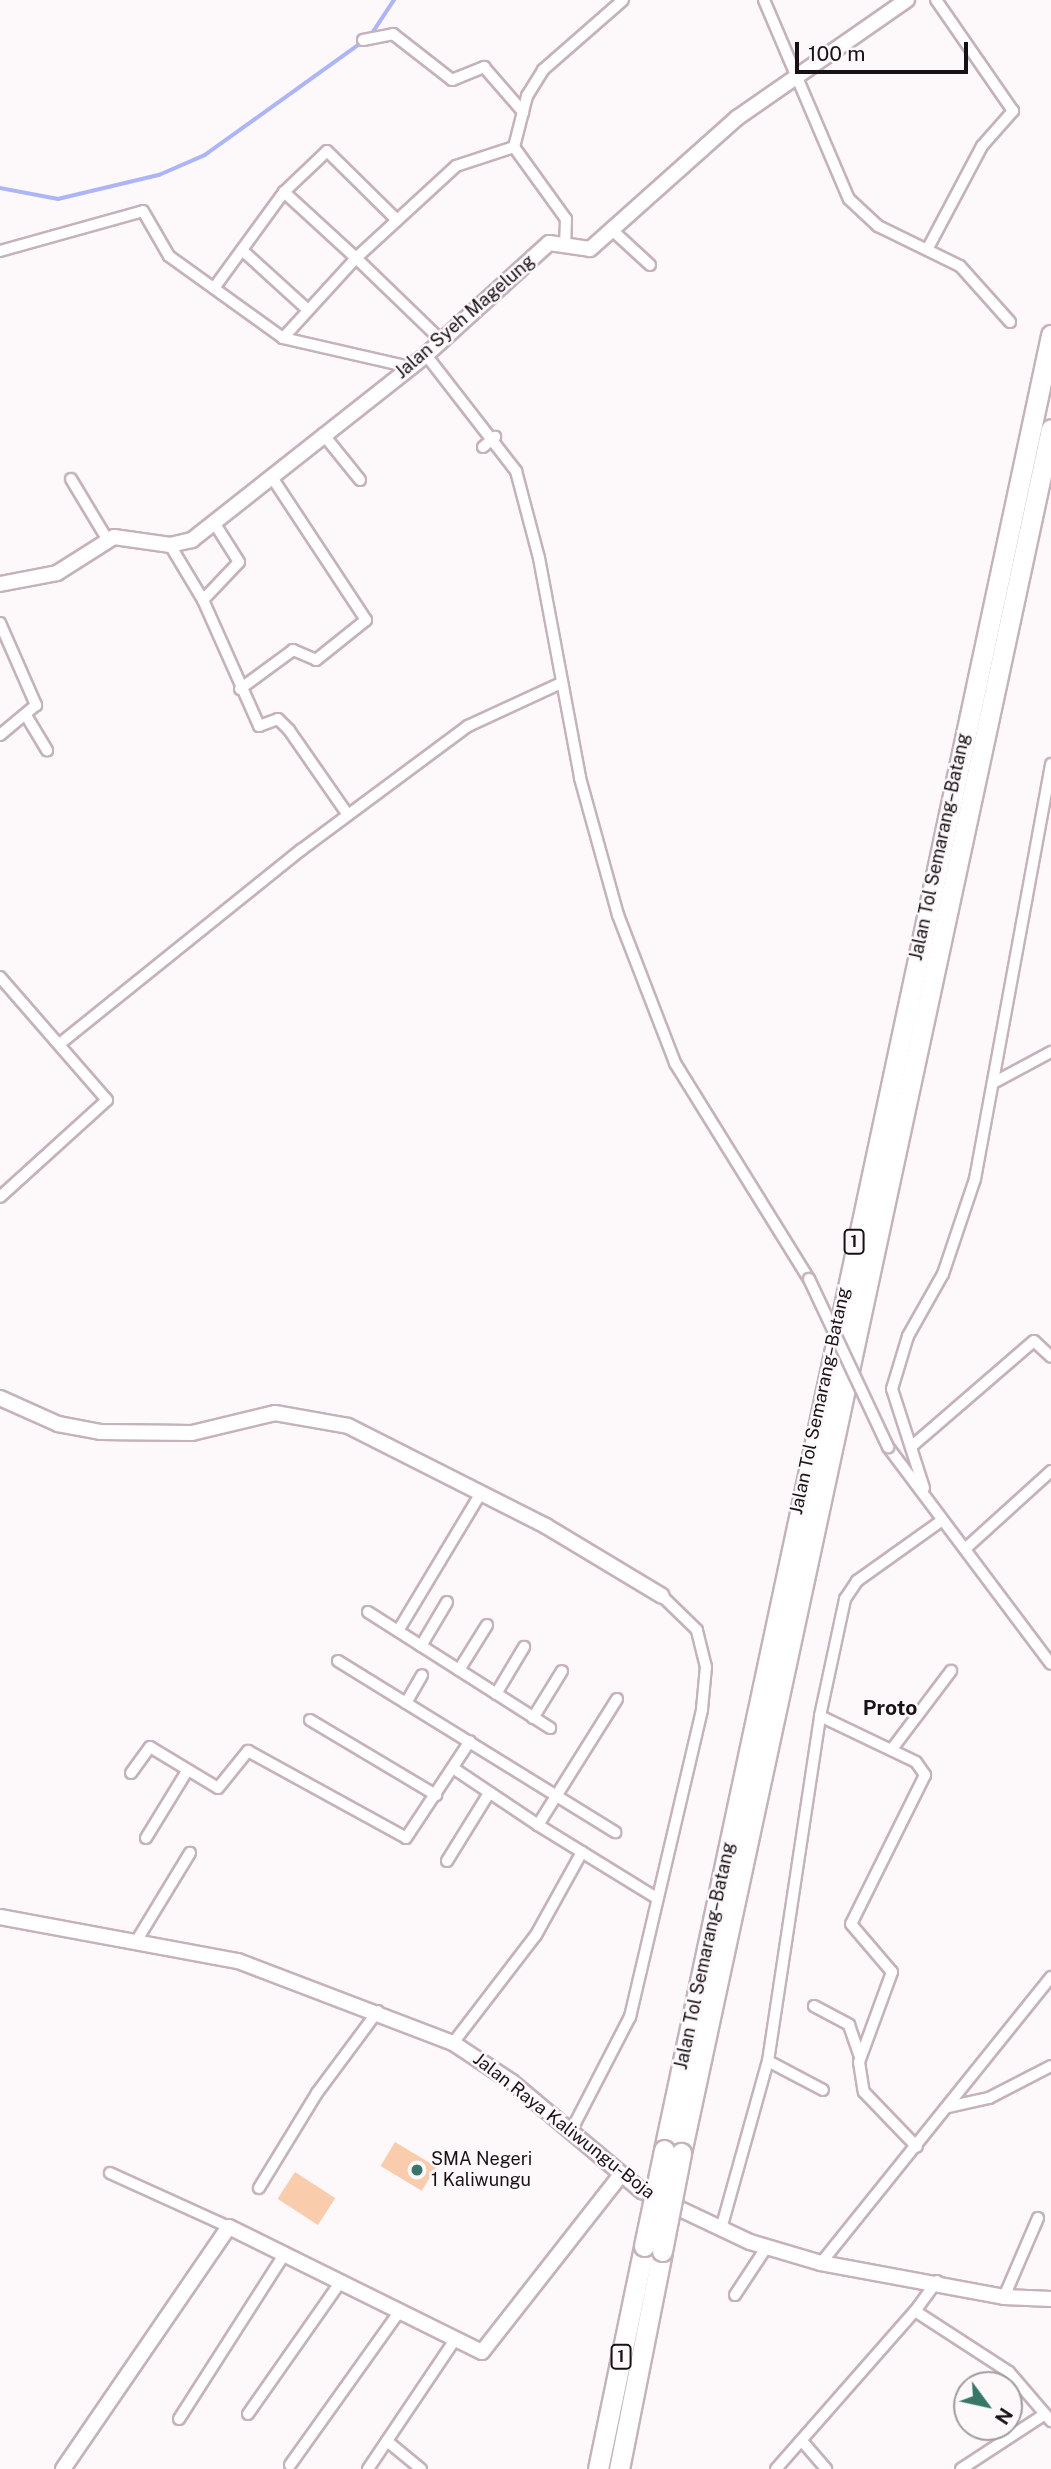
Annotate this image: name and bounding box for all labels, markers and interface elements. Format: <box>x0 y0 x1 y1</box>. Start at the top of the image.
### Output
scale bar <box>799 28 972 72</box>
text: 100 m <box>808 41 865 66</box>
street label: Jalan Syeh Magelung <box>391 251 539 383</box>
street label: Jalan Tol Semarang–Batang <box>905 731 975 963</box>
road number: 1 <box>844 1230 864 1254</box>
street label: Jalan Tol Semarang–Batang <box>785 1285 855 1517</box>
district label: Proto <box>863 1695 917 1721</box>
street label: Jalan Tol Semarang–Batang <box>670 1840 740 2072</box>
street label: Jalan Raya Kaliwungu-Boja <box>469 2048 659 2204</box>
place label: SMA Negeri 1 Kaliwungu <box>431 2149 532 2192</box>
marker: SMA Negeri 1 Kaliwungu <box>409 2162 425 2178</box>
road number: 1 <box>610 2344 632 2370</box>
north arrow <box>953 2371 1023 2441</box>
text: N <box>991 2404 1017 2429</box>

